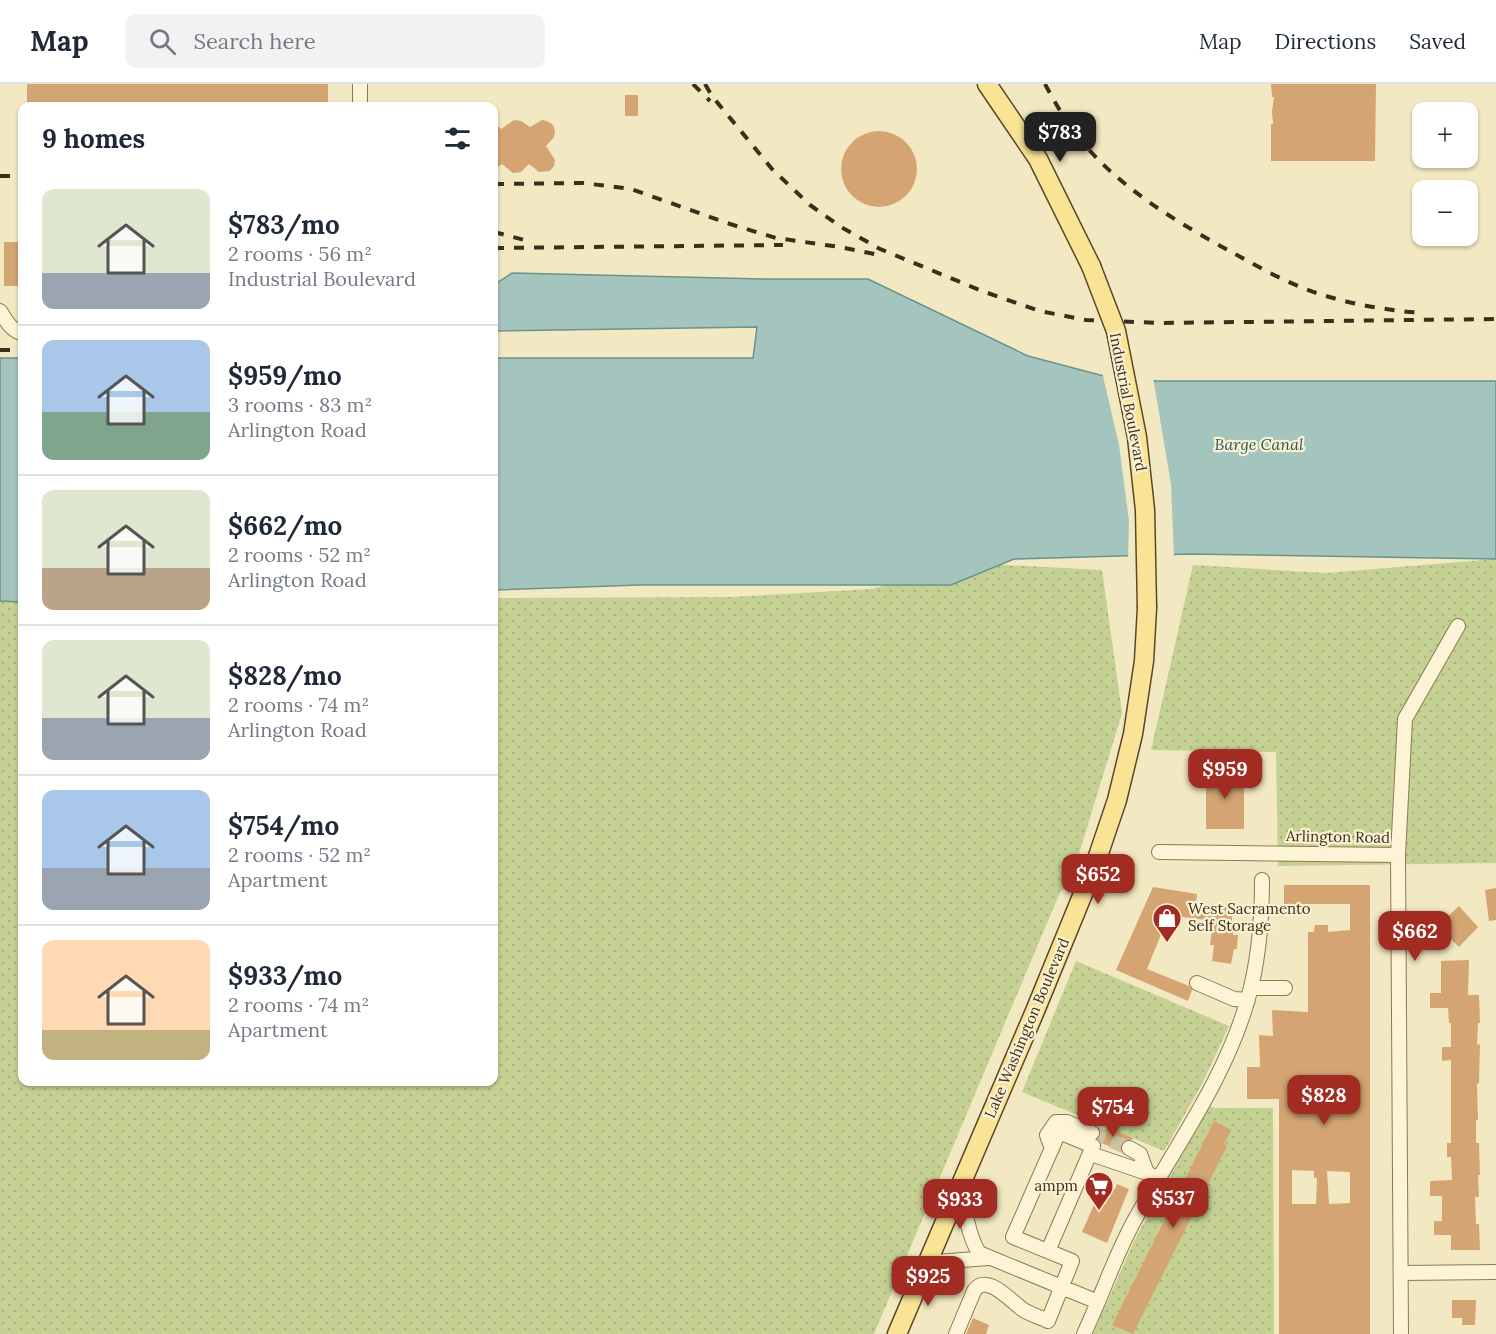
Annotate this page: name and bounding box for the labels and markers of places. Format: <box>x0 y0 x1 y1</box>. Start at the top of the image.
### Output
pin: $783 <box>1024 112 1096 163</box>
pin: $959 <box>1189 749 1261 800</box>
pin: $652 <box>1062 854 1134 905</box>
place label: West Sacramento Self Storage <box>1188 899 1311 935</box>
shop icon: West Sacramento Self Storage <box>1151 902 1183 944</box>
pin: $662 <box>1379 911 1451 962</box>
pin: $828 <box>1288 1075 1360 1126</box>
pin: $754 <box>1077 1087 1149 1138</box>
supermarket icon: ampm <box>1083 1170 1115 1212</box>
place label: ampm <box>1034 1176 1078 1195</box>
pin: $537 <box>1137 1178 1209 1229</box>
pin: $933 <box>924 1179 996 1230</box>
pin: $925 <box>892 1256 964 1307</box>

